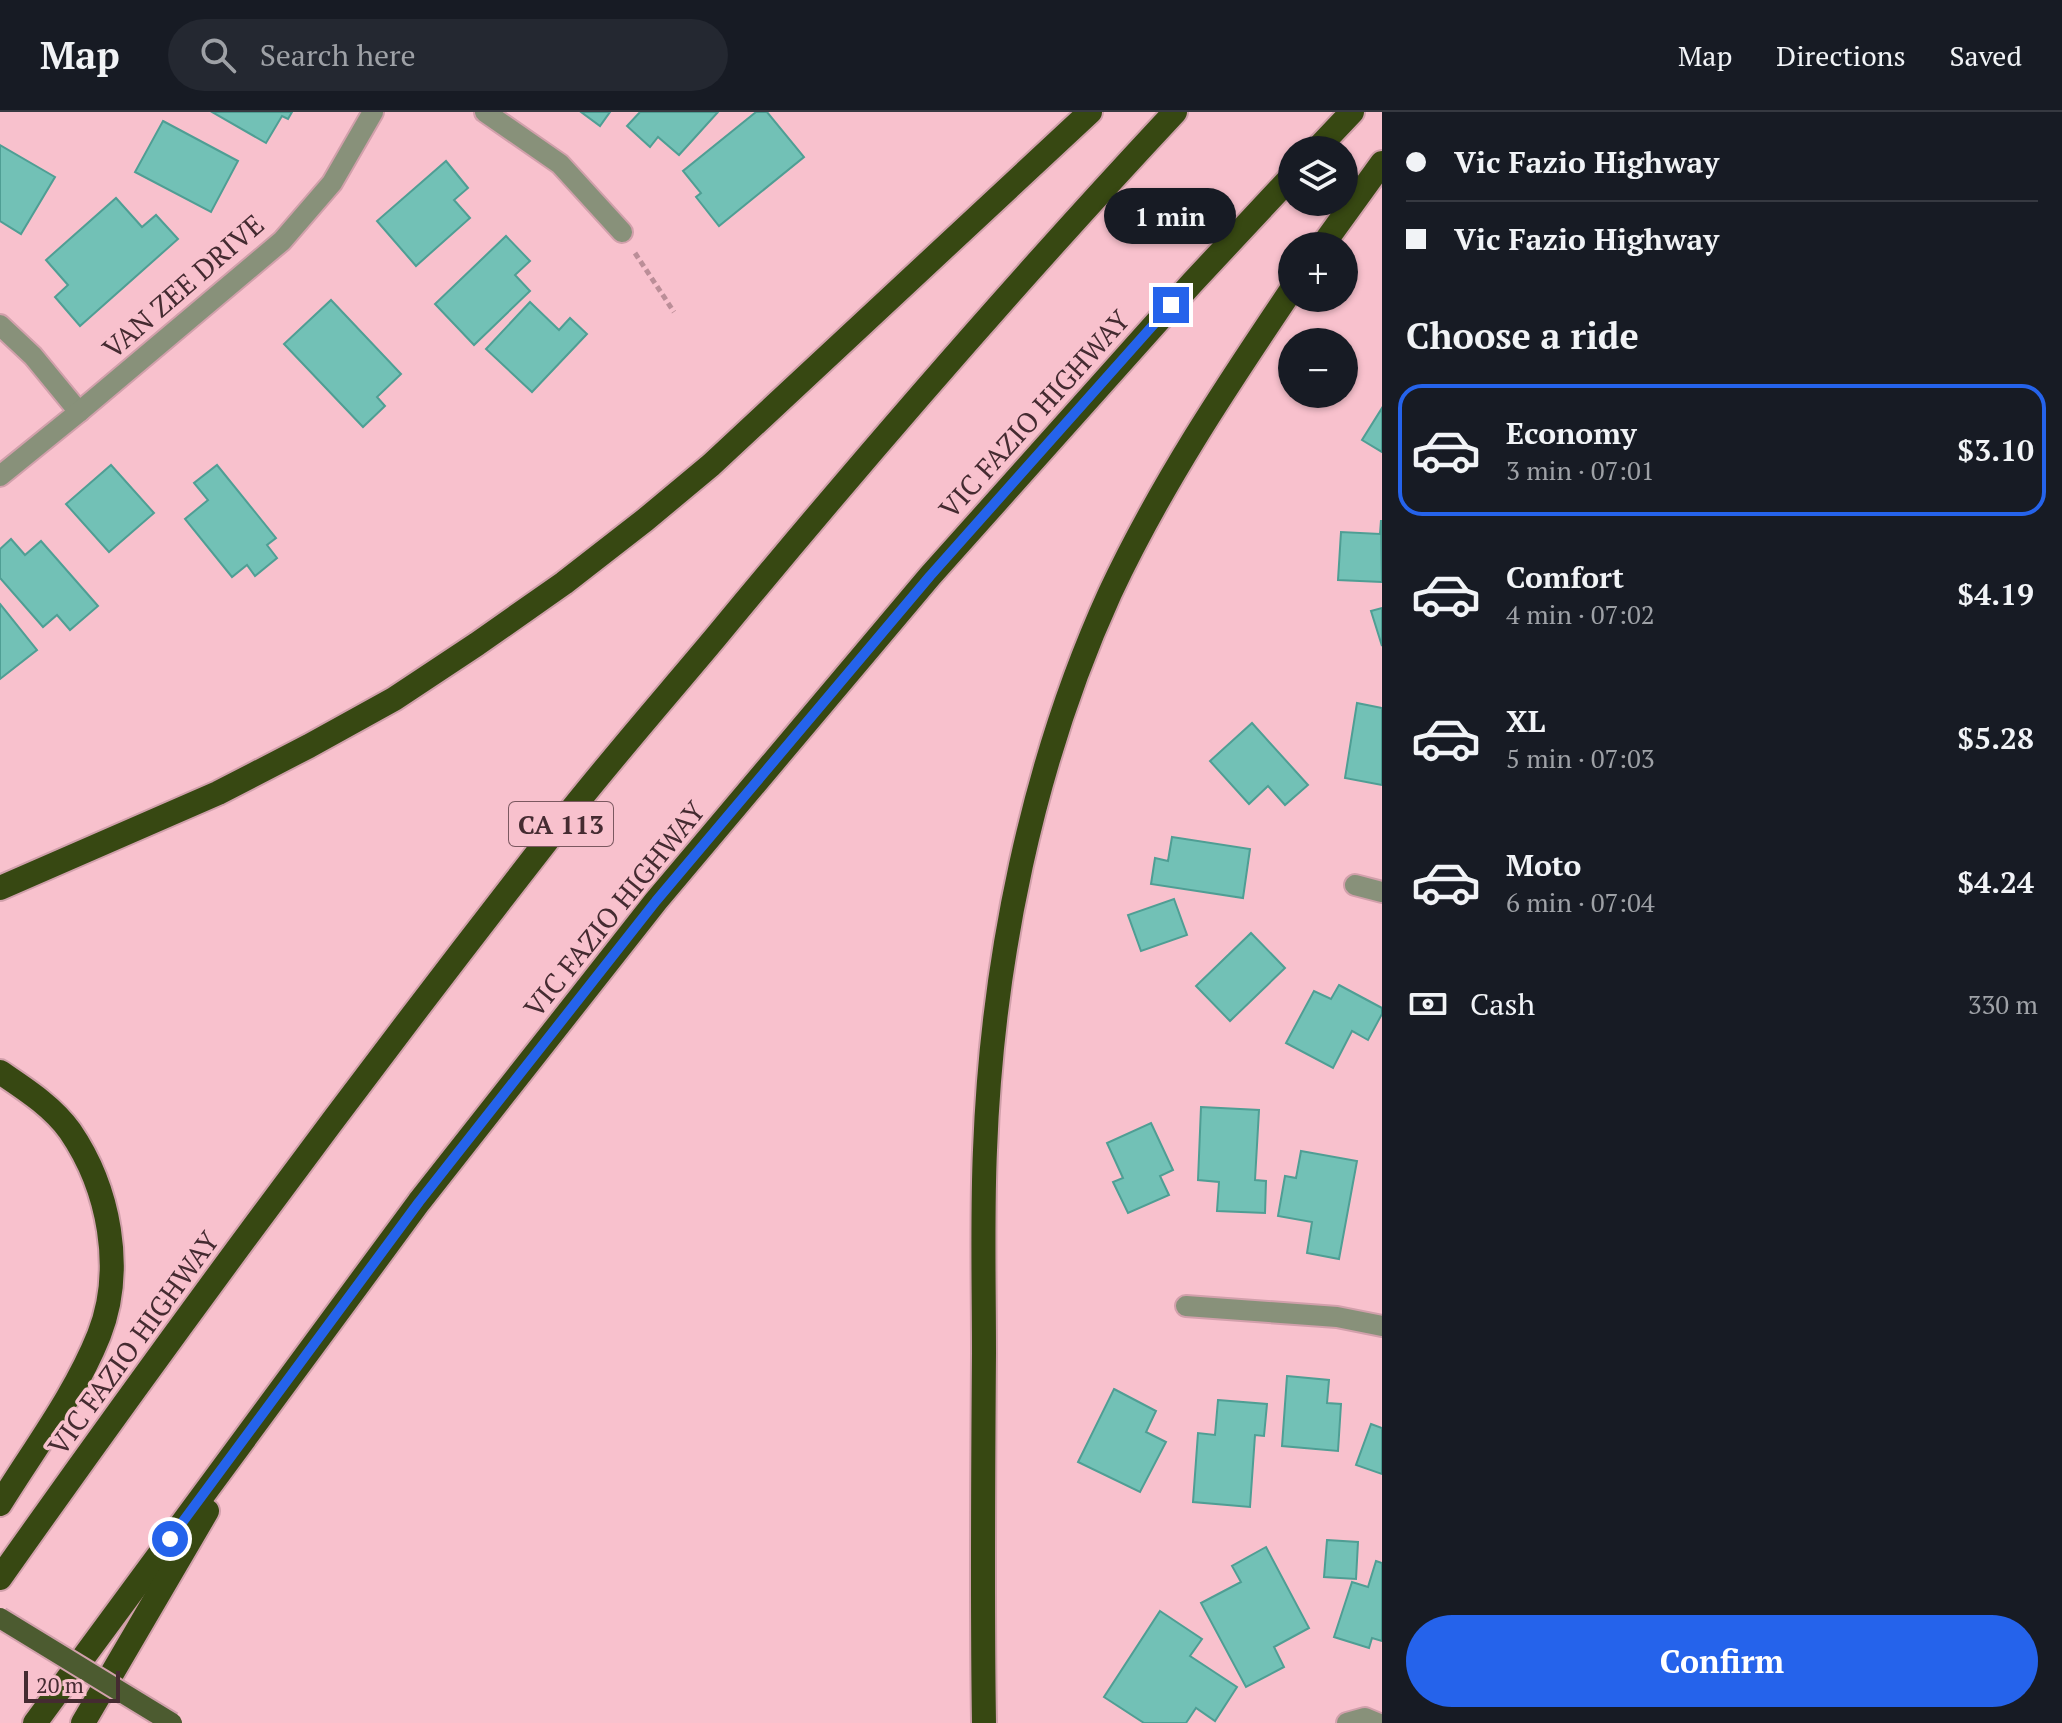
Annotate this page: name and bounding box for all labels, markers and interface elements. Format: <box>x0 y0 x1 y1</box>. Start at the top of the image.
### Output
search box <box>168 19 728 91</box>
text: Map <box>40 30 120 80</box>
icon: search <box>196 33 240 77</box>
text: Search here <box>260 35 416 75</box>
text: Map <box>1678 37 1732 74</box>
text: Directions <box>1776 37 1906 74</box>
text: Saved <box>1950 37 2022 74</box>
map controls <box>1278 136 1358 408</box>
button: layers <box>1278 136 1358 216</box>
text: Vic Fazio Highway <box>1454 142 1719 182</box>
callout: 1 min <box>1105 189 1237 245</box>
text: 1 min <box>1134 199 1206 233</box>
street label: VAN ZEE DRIVE <box>95 206 271 366</box>
text: Vic Fazio Highway <box>1454 219 1719 259</box>
button: + <box>1278 232 1358 312</box>
route end <box>1153 287 1189 323</box>
street label: VIC FAZIO HIGHWAY <box>931 301 1138 526</box>
text: Choose a ride <box>1406 312 1639 359</box>
button: − <box>1278 328 1358 408</box>
text: Economy <box>1506 413 1637 453</box>
icon: car <box>1410 414 1482 486</box>
text: $3.10 <box>1957 430 2034 470</box>
text: 3 min · 07:01 <box>1506 453 1655 487</box>
text: Comfort <box>1506 557 1624 597</box>
icon: car <box>1410 558 1482 630</box>
text: $4.19 <box>1957 574 2034 614</box>
text: 4 min · 07:02 <box>1506 597 1655 631</box>
text: XL <box>1506 701 1545 741</box>
icon: car <box>1410 702 1482 774</box>
text: $5.28 <box>1957 718 2034 758</box>
text: 5 min · 07:03 <box>1506 741 1655 775</box>
street label: VIC FAZIO HIGHWAY <box>515 792 713 1025</box>
road number: CA 113 <box>509 802 613 846</box>
text: Moto <box>1506 845 1581 885</box>
icon: car <box>1410 846 1482 918</box>
text: $4.24 <box>1957 862 2034 902</box>
text: 6 min · 07:04 <box>1506 885 1655 919</box>
icon: cash <box>1406 982 1450 1026</box>
text: Cash <box>1470 984 1535 1024</box>
text: 330 m <box>1968 987 2038 1021</box>
street label: VIC FAZIO HIGHWAY <box>39 1223 227 1462</box>
route start <box>152 1521 188 1557</box>
button: Confirm <box>1406 1615 2038 1707</box>
scale bar <box>24 1667 120 1703</box>
text: 20 m <box>36 1670 84 1699</box>

